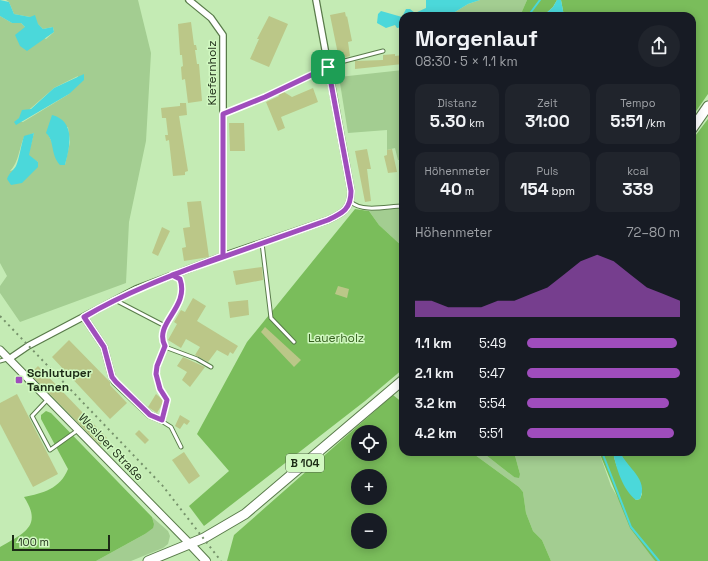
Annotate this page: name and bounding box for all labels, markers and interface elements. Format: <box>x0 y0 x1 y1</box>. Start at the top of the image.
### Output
text: Morgenlauf <box>415 24 538 52</box>
button: share <box>638 25 680 67</box>
street label: Kiefernholz <box>204 40 220 106</box>
pin <box>311 50 345 84</box>
text: 08:30 · 5 × 1.1 km <box>415 53 518 70</box>
icon: arrive <box>317 56 339 78</box>
text: Distanz <box>437 96 477 110</box>
text: Zeit <box>537 96 558 110</box>
text: Tempo <box>620 96 655 110</box>
text: 5.30 <box>430 110 466 132</box>
text: 31:00 <box>525 110 570 132</box>
text: 5:51 <box>610 110 643 132</box>
text: km <box>466 116 485 130</box>
text: /km <box>643 116 665 130</box>
text: Höhenmeter <box>425 164 490 178</box>
text: Puls <box>537 164 558 178</box>
text: kcal <box>627 164 648 178</box>
text: 40 <box>440 178 462 200</box>
text: 154 <box>520 178 549 200</box>
text: 339 <box>622 178 653 200</box>
text: m <box>462 184 474 198</box>
text: bpm <box>549 184 575 198</box>
text: Höhenmeter <box>415 224 492 241</box>
text: 72–80 m <box>626 224 680 241</box>
park label: Lauerholz <box>308 330 364 346</box>
text: 1.1 km <box>415 335 452 352</box>
text: 5:49 <box>479 335 506 352</box>
place label: Schlutuper Tannen <box>27 365 92 395</box>
text: 2.1 km <box>415 365 454 382</box>
text: 5:47 <box>479 365 505 382</box>
marker: Schlutuper Tannen <box>14 375 24 385</box>
text: 3.2 km <box>415 395 456 412</box>
text: 5:54 <box>479 395 506 412</box>
street label: Wesloer Straße <box>75 410 147 484</box>
map controls <box>351 425 387 549</box>
button: locate <box>351 425 387 461</box>
text: 4.2 km <box>415 425 457 442</box>
text: 5:51 <box>479 425 503 442</box>
road number: B 104 <box>286 454 324 472</box>
button: + <box>351 469 387 505</box>
button: − <box>351 513 387 549</box>
scale bar <box>12 533 110 552</box>
text: 100 m <box>18 535 49 549</box>

